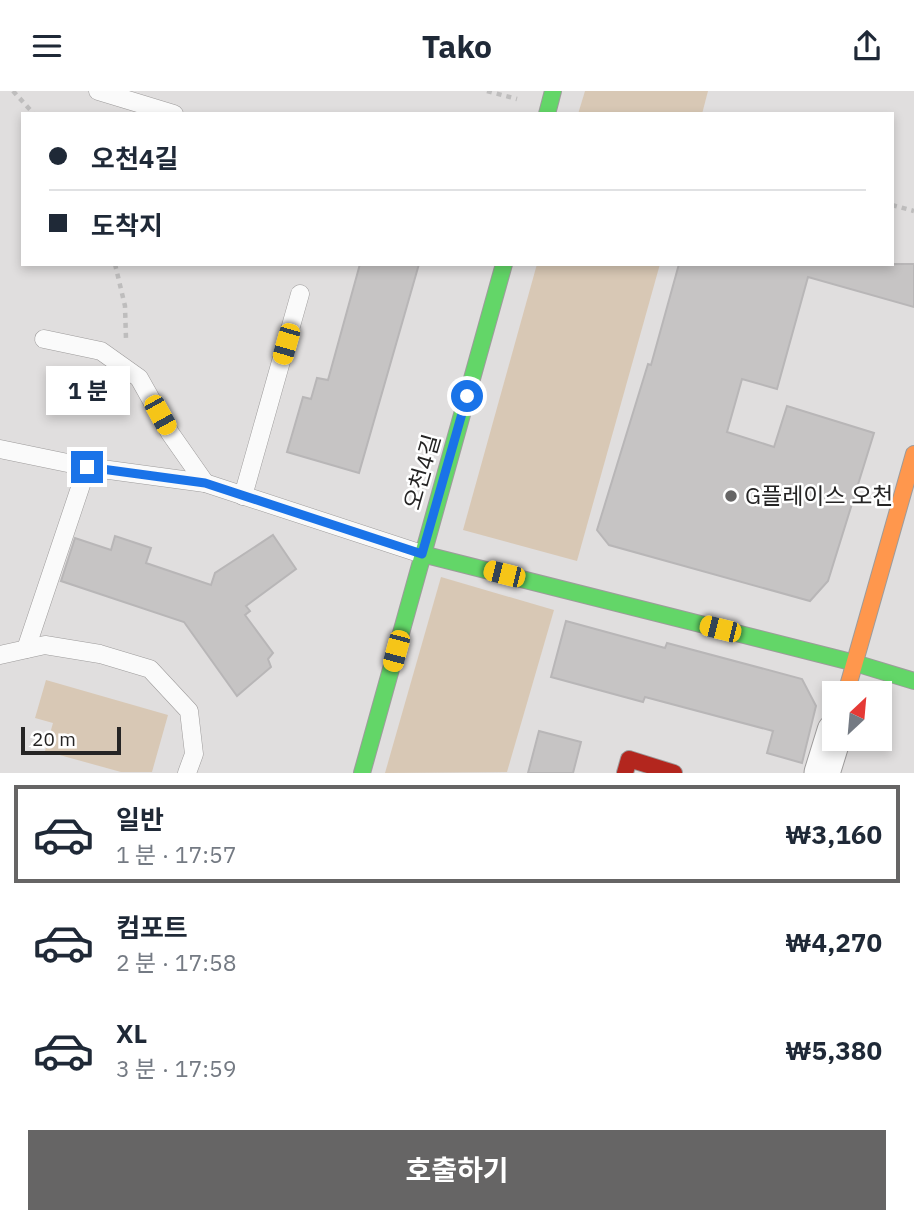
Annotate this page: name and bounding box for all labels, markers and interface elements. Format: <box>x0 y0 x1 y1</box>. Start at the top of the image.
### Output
text: Tako <box>422 25 492 67</box>
icon: menu <box>28 27 66 65</box>
icon: share <box>848 27 886 65</box>
text: 오천4길 <box>91 141 178 175</box>
text: 도착지 <box>91 208 163 242</box>
car <box>271 321 302 367</box>
callout: 1 분 <box>45 365 129 415</box>
text: 1 분 <box>68 375 108 405</box>
route start <box>451 380 483 412</box>
car <box>141 392 180 438</box>
street label: 오천4길 <box>396 430 446 513</box>
route end <box>71 451 103 483</box>
place label: G플레이스 오천 <box>745 480 893 510</box>
marker: G플레이스 오천 <box>723 488 739 504</box>
car <box>482 559 527 589</box>
car <box>698 614 743 644</box>
car <box>381 628 412 674</box>
north arrow <box>822 681 892 751</box>
map controls <box>822 681 892 751</box>
scale bar <box>21 723 121 755</box>
text: 20 m <box>32 727 76 751</box>
text: 일반 <box>116 802 164 836</box>
icon: car <box>32 803 95 866</box>
text: ₩3,160 <box>785 817 882 851</box>
text: 1 분 · 17:57 <box>116 839 237 869</box>
text: 컴포트 <box>116 910 188 944</box>
icon: car <box>32 911 95 974</box>
text: ₩4,270 <box>785 925 882 959</box>
text: 2 분 · 17:58 <box>116 947 237 977</box>
text: XL <box>116 1016 147 1050</box>
icon: car <box>32 1019 95 1082</box>
text: ₩5,380 <box>785 1033 882 1067</box>
text: 3 분 · 17:59 <box>116 1053 237 1083</box>
button: 호출하기 <box>28 1130 886 1210</box>

